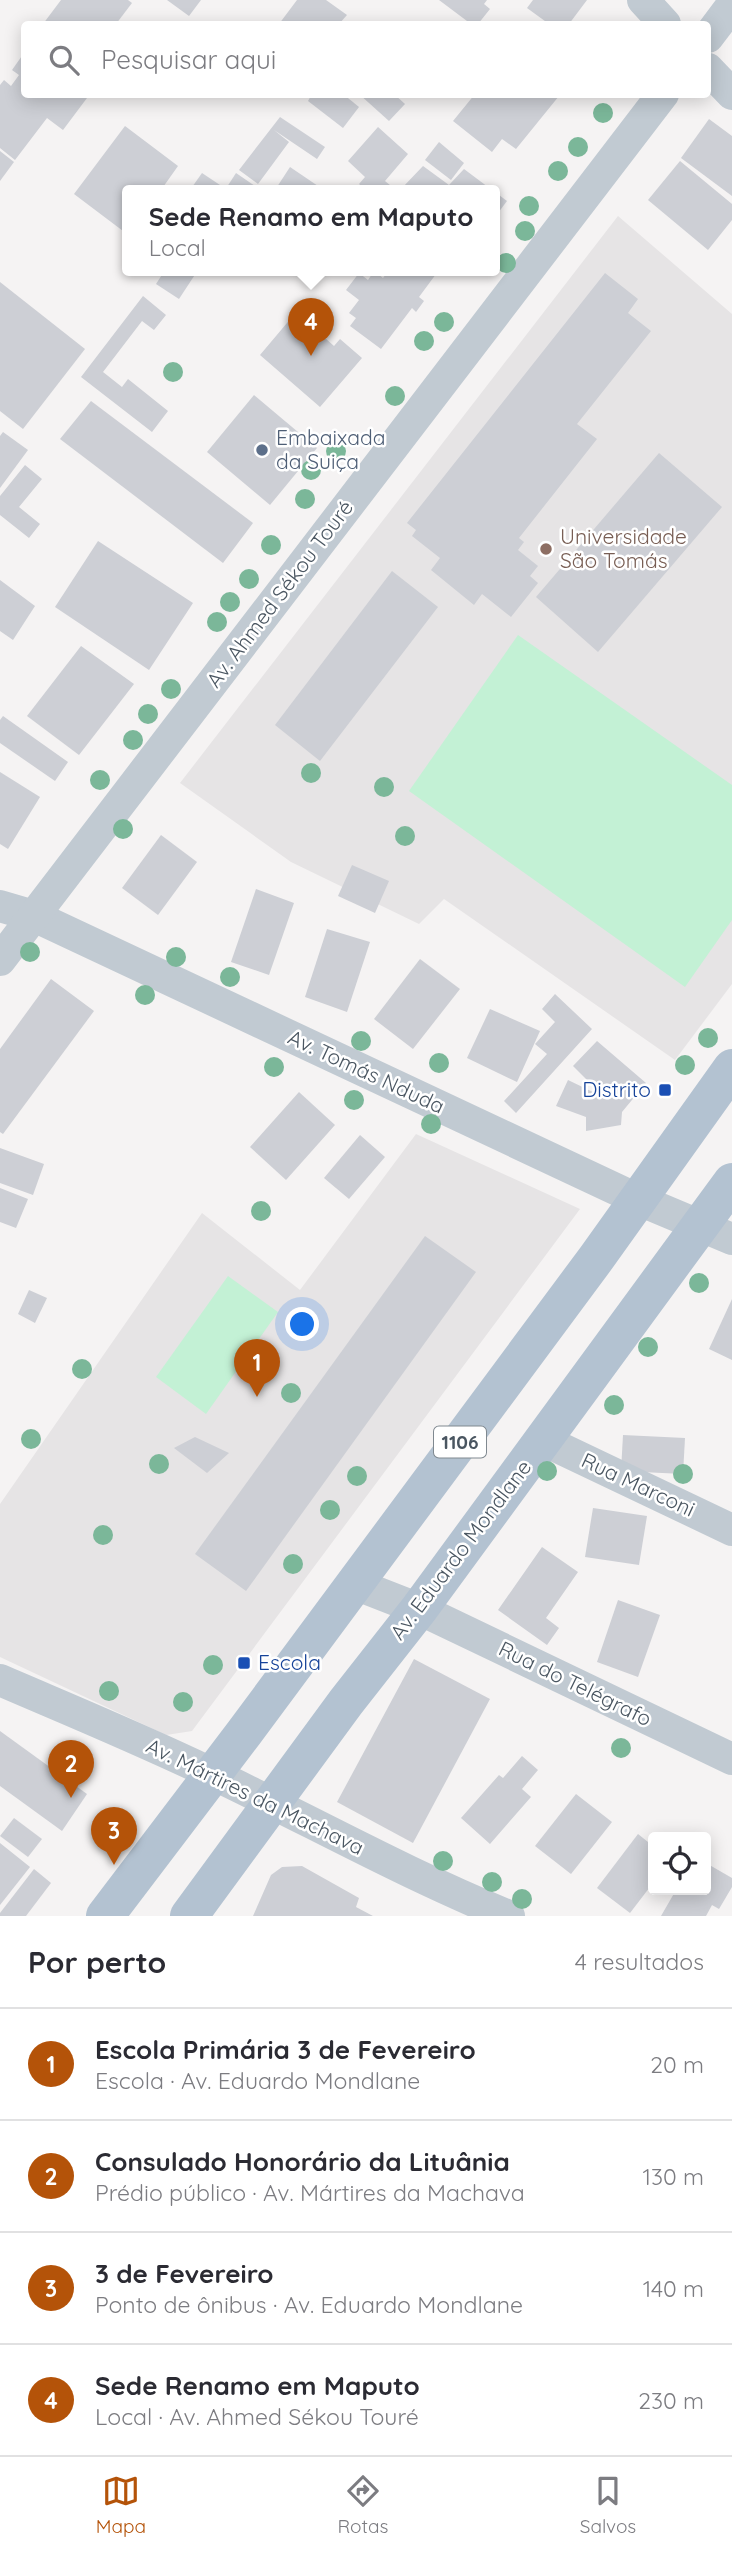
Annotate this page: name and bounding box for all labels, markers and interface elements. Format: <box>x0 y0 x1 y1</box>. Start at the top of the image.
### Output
search box <box>21 21 711 98</box>
icon: search <box>45 41 83 79</box>
text: Pesquisar aqui <box>101 43 276 76</box>
popup <box>122 185 500 276</box>
text: Sede Renamo em Maputo <box>149 200 473 233</box>
text: Local <box>149 233 206 262</box>
pin: 4 <box>288 298 334 356</box>
place label: Embaixada da Suiça <box>276 424 385 474</box>
marker: Embaixada da Suiça <box>254 442 270 458</box>
street label: Av. Ahmed Sékou Touré <box>200 495 358 692</box>
place label: Universidade São Tomás <box>560 523 687 573</box>
marker: Universidade São Tomás <box>538 541 554 557</box>
street label: Av. Tomás Nduda <box>284 1023 449 1119</box>
place label: Distrito <box>582 1076 651 1102</box>
marker: Distrito <box>657 1082 673 1098</box>
your location <box>285 1307 319 1341</box>
pin: 1 <box>234 1339 280 1397</box>
road number: 1106 <box>434 1426 486 1458</box>
street label: Rua Marconi <box>578 1446 699 1522</box>
street label: Av. Eduardo Mondlane <box>384 1454 536 1644</box>
street label: Rua do Telégrafo <box>495 1635 656 1731</box>
place label: Escola <box>258 1649 321 1675</box>
marker: Escola <box>236 1655 252 1671</box>
street label: Av. Mártires da Machava <box>142 1732 368 1860</box>
pin: 2 <box>48 1740 94 1798</box>
pin: 3 <box>91 1807 137 1865</box>
map controls <box>648 1832 711 1895</box>
button: locate <box>648 1832 711 1895</box>
text: Por perto <box>28 1943 166 1981</box>
text: 4 resultados <box>575 1947 704 1976</box>
text: Escola Primária 3 de Fevereiro <box>95 2033 476 2066</box>
text: 1 <box>47 2050 55 2079</box>
text: 20 m <box>650 2050 704 2079</box>
text: Escola · Av. Eduardo Mondlane <box>95 2066 420 2095</box>
text: Consulado Honorário da Lituânia <box>95 2145 510 2178</box>
text: 2 <box>44 2162 58 2191</box>
text: 130 m <box>642 2162 704 2191</box>
text: Prédio público · Av. Mártires da Machava <box>95 2178 525 2207</box>
text: 3 de Fevereiro <box>95 2257 274 2290</box>
text: 3 <box>45 2274 57 2303</box>
text: 140 m <box>643 2274 704 2303</box>
text: Ponto de ônibus · Av. Eduardo Mondlane <box>95 2290 523 2319</box>
text: Sede Renamo em Maputo <box>95 2369 420 2402</box>
text: 4 <box>44 2386 58 2415</box>
text: 230 m <box>638 2386 704 2415</box>
text: Local · Av. Ahmed Sékou Touré <box>95 2402 419 2431</box>
tab: Mapa <box>96 2472 146 2538</box>
tab: Rotas <box>337 2472 388 2538</box>
tab: Salvos <box>580 2472 636 2538</box>

